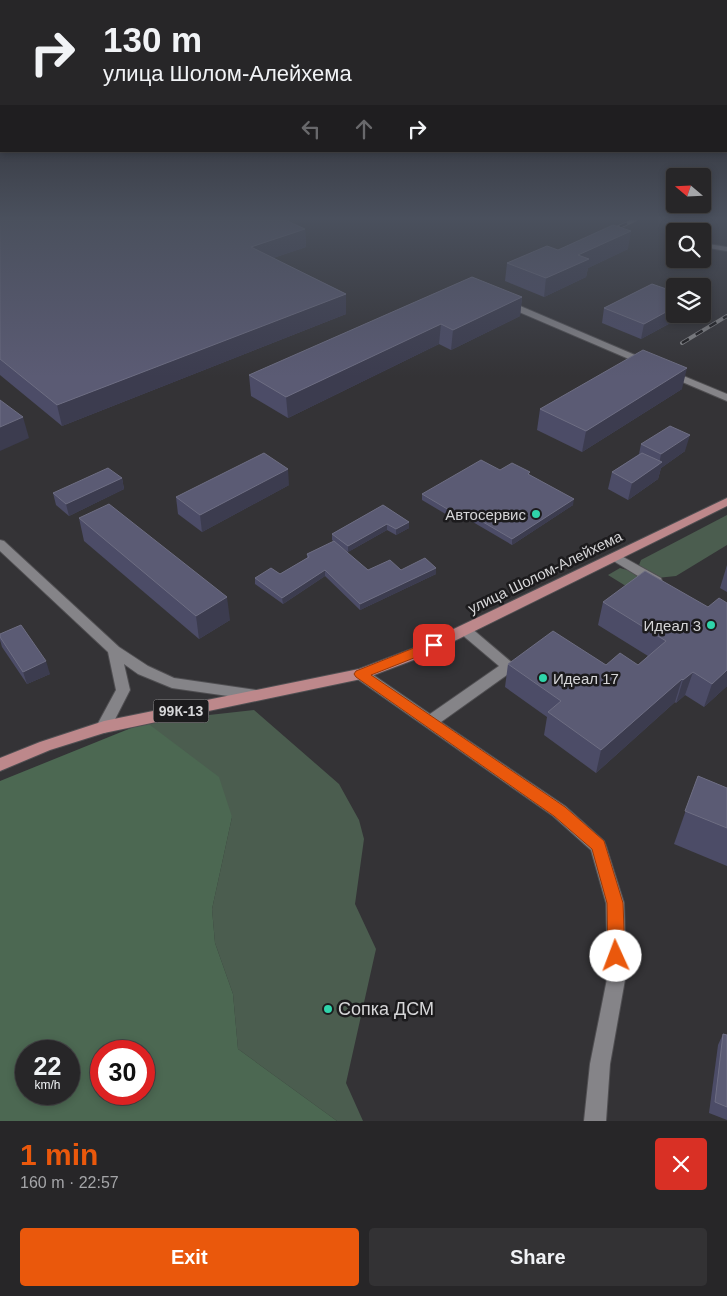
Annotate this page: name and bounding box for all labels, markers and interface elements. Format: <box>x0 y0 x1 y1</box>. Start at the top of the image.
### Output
icon: right <box>20 20 85 85</box>
text: 130 m <box>103 20 202 59</box>
text: улица Шолом-Алейхема <box>103 61 352 86</box>
icon: left <box>297 115 325 143</box>
icon: ahead <box>350 115 378 143</box>
icon: right <box>403 115 431 143</box>
north arrow <box>666 168 711 212</box>
map controls <box>666 168 711 323</box>
button: search <box>666 223 711 268</box>
button: layers <box>666 278 711 323</box>
place label: Автосервис <box>445 506 526 523</box>
marker: Автосервис <box>530 508 542 520</box>
street label: улица Шолом-Алейхема <box>465 527 626 617</box>
place label: Идеал 3 <box>644 617 701 634</box>
marker: Идеал 3 <box>705 619 717 631</box>
pin <box>413 624 455 666</box>
icon: arrive <box>420 631 448 659</box>
place label: Идеал 17 <box>553 670 619 687</box>
marker: Идеал 17 <box>537 672 549 684</box>
road number: 99К-13 <box>154 699 208 722</box>
position arrow <box>589 929 641 981</box>
place label: Сопка ДСМ <box>338 999 434 1019</box>
marker: Сопка ДСМ <box>322 1003 334 1015</box>
speed limit sign: 30 <box>90 1040 155 1105</box>
text: 22 <box>34 1052 61 1080</box>
text: km/h <box>34 1078 61 1092</box>
text: 1 min <box>20 1138 98 1171</box>
button: close <box>655 1138 707 1190</box>
text: 160 m · 22:57 <box>20 1174 119 1191</box>
button: Exit <box>20 1228 359 1286</box>
button: Share <box>369 1228 707 1286</box>

